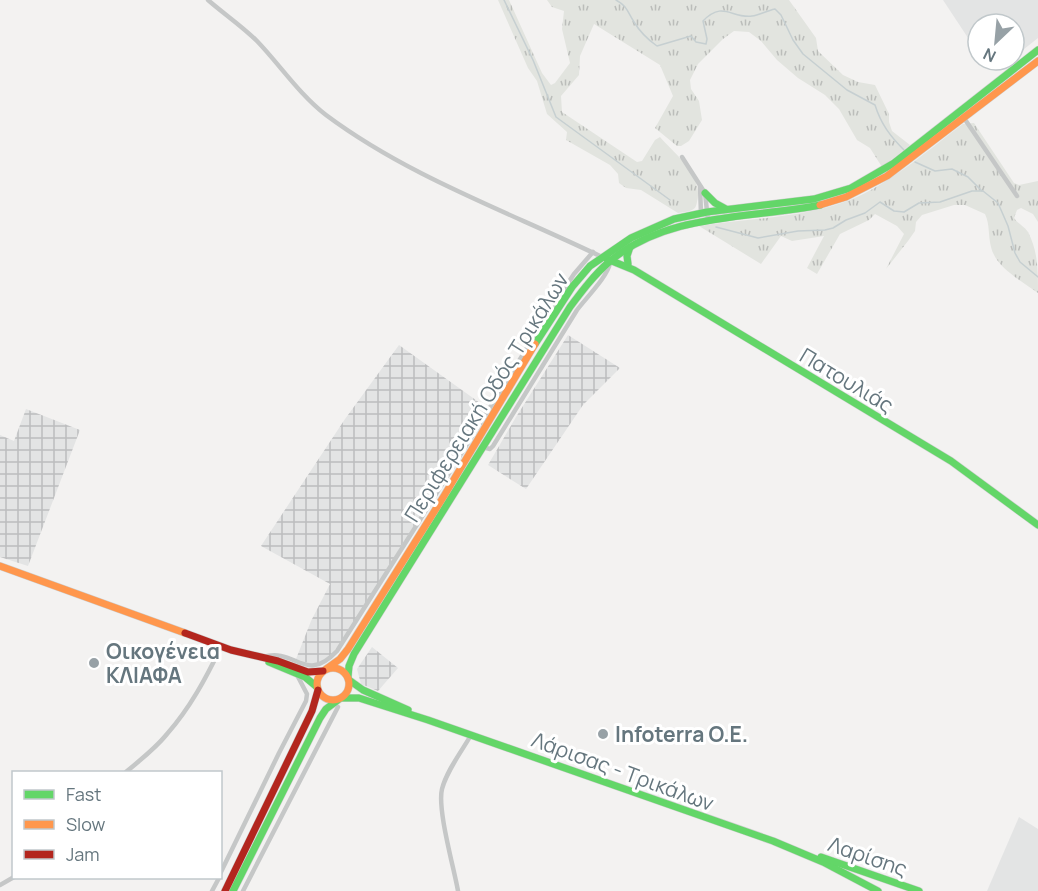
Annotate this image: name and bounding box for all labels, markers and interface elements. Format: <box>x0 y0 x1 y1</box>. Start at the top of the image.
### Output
north arrow <box>966 12 1026 72</box>
text: N <box>979 43 999 68</box>
street label: Περιφερειακή Οδός Τρικάλων <box>398 267 575 527</box>
street label: Πατουλιάς <box>795 341 899 419</box>
place label: Οικογένεια ΚΛΙΑΦΑ <box>106 637 220 689</box>
marker: Οικογένεια ΚΛΙΑΦΑ <box>87 656 101 670</box>
place label: Infoterra Ο.Ε. <box>615 720 748 748</box>
street label: Λάρισας - Τρικάλων <box>528 725 718 817</box>
marker: Infoterra Ο.Ε. <box>596 727 610 741</box>
legend <box>12 771 222 879</box>
text: Fast <box>66 782 101 806</box>
text: Slow <box>66 812 106 836</box>
street label: Λαρίσης <box>825 829 911 883</box>
text: Jam <box>66 842 100 866</box>

